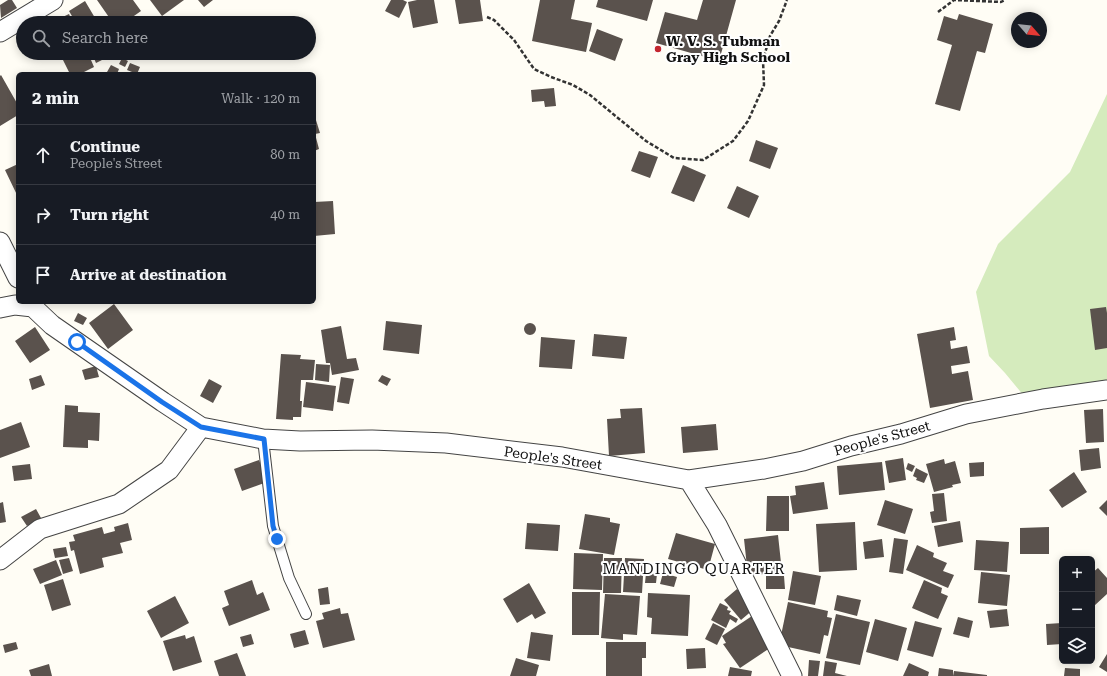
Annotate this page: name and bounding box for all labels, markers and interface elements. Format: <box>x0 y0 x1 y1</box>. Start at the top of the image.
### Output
north arrow <box>1011 12 1047 48</box>
search box <box>16 16 316 60</box>
icon: search <box>30 27 52 49</box>
text: Search here <box>62 29 148 47</box>
place label: W. V. S. Tubman Gray High School <box>666 33 790 65</box>
marker: W. V. S. Tubman Gray High School <box>653 44 663 54</box>
text: 2 min <box>32 88 79 108</box>
text: Walk · 120 m <box>221 91 300 106</box>
text: Continue <box>70 138 140 156</box>
icon: ahead <box>32 144 54 166</box>
text: 80 m <box>270 147 300 162</box>
text: People's Street <box>70 156 162 171</box>
icon: right <box>32 204 54 226</box>
text: Turn right <box>70 206 149 224</box>
text: 40 m <box>270 207 300 222</box>
icon: arrive <box>32 264 54 286</box>
text: Arrive at destination <box>70 266 226 284</box>
route start <box>68 333 86 351</box>
street label: People's Street <box>832 417 932 459</box>
street label: People's Street <box>503 443 603 473</box>
route end <box>268 530 286 548</box>
map controls <box>1059 556 1095 664</box>
button: + <box>1059 556 1095 592</box>
district label: MANDINGO QUARTER <box>602 560 786 578</box>
button: − <box>1059 592 1095 628</box>
button: layers <box>1059 628 1095 664</box>

